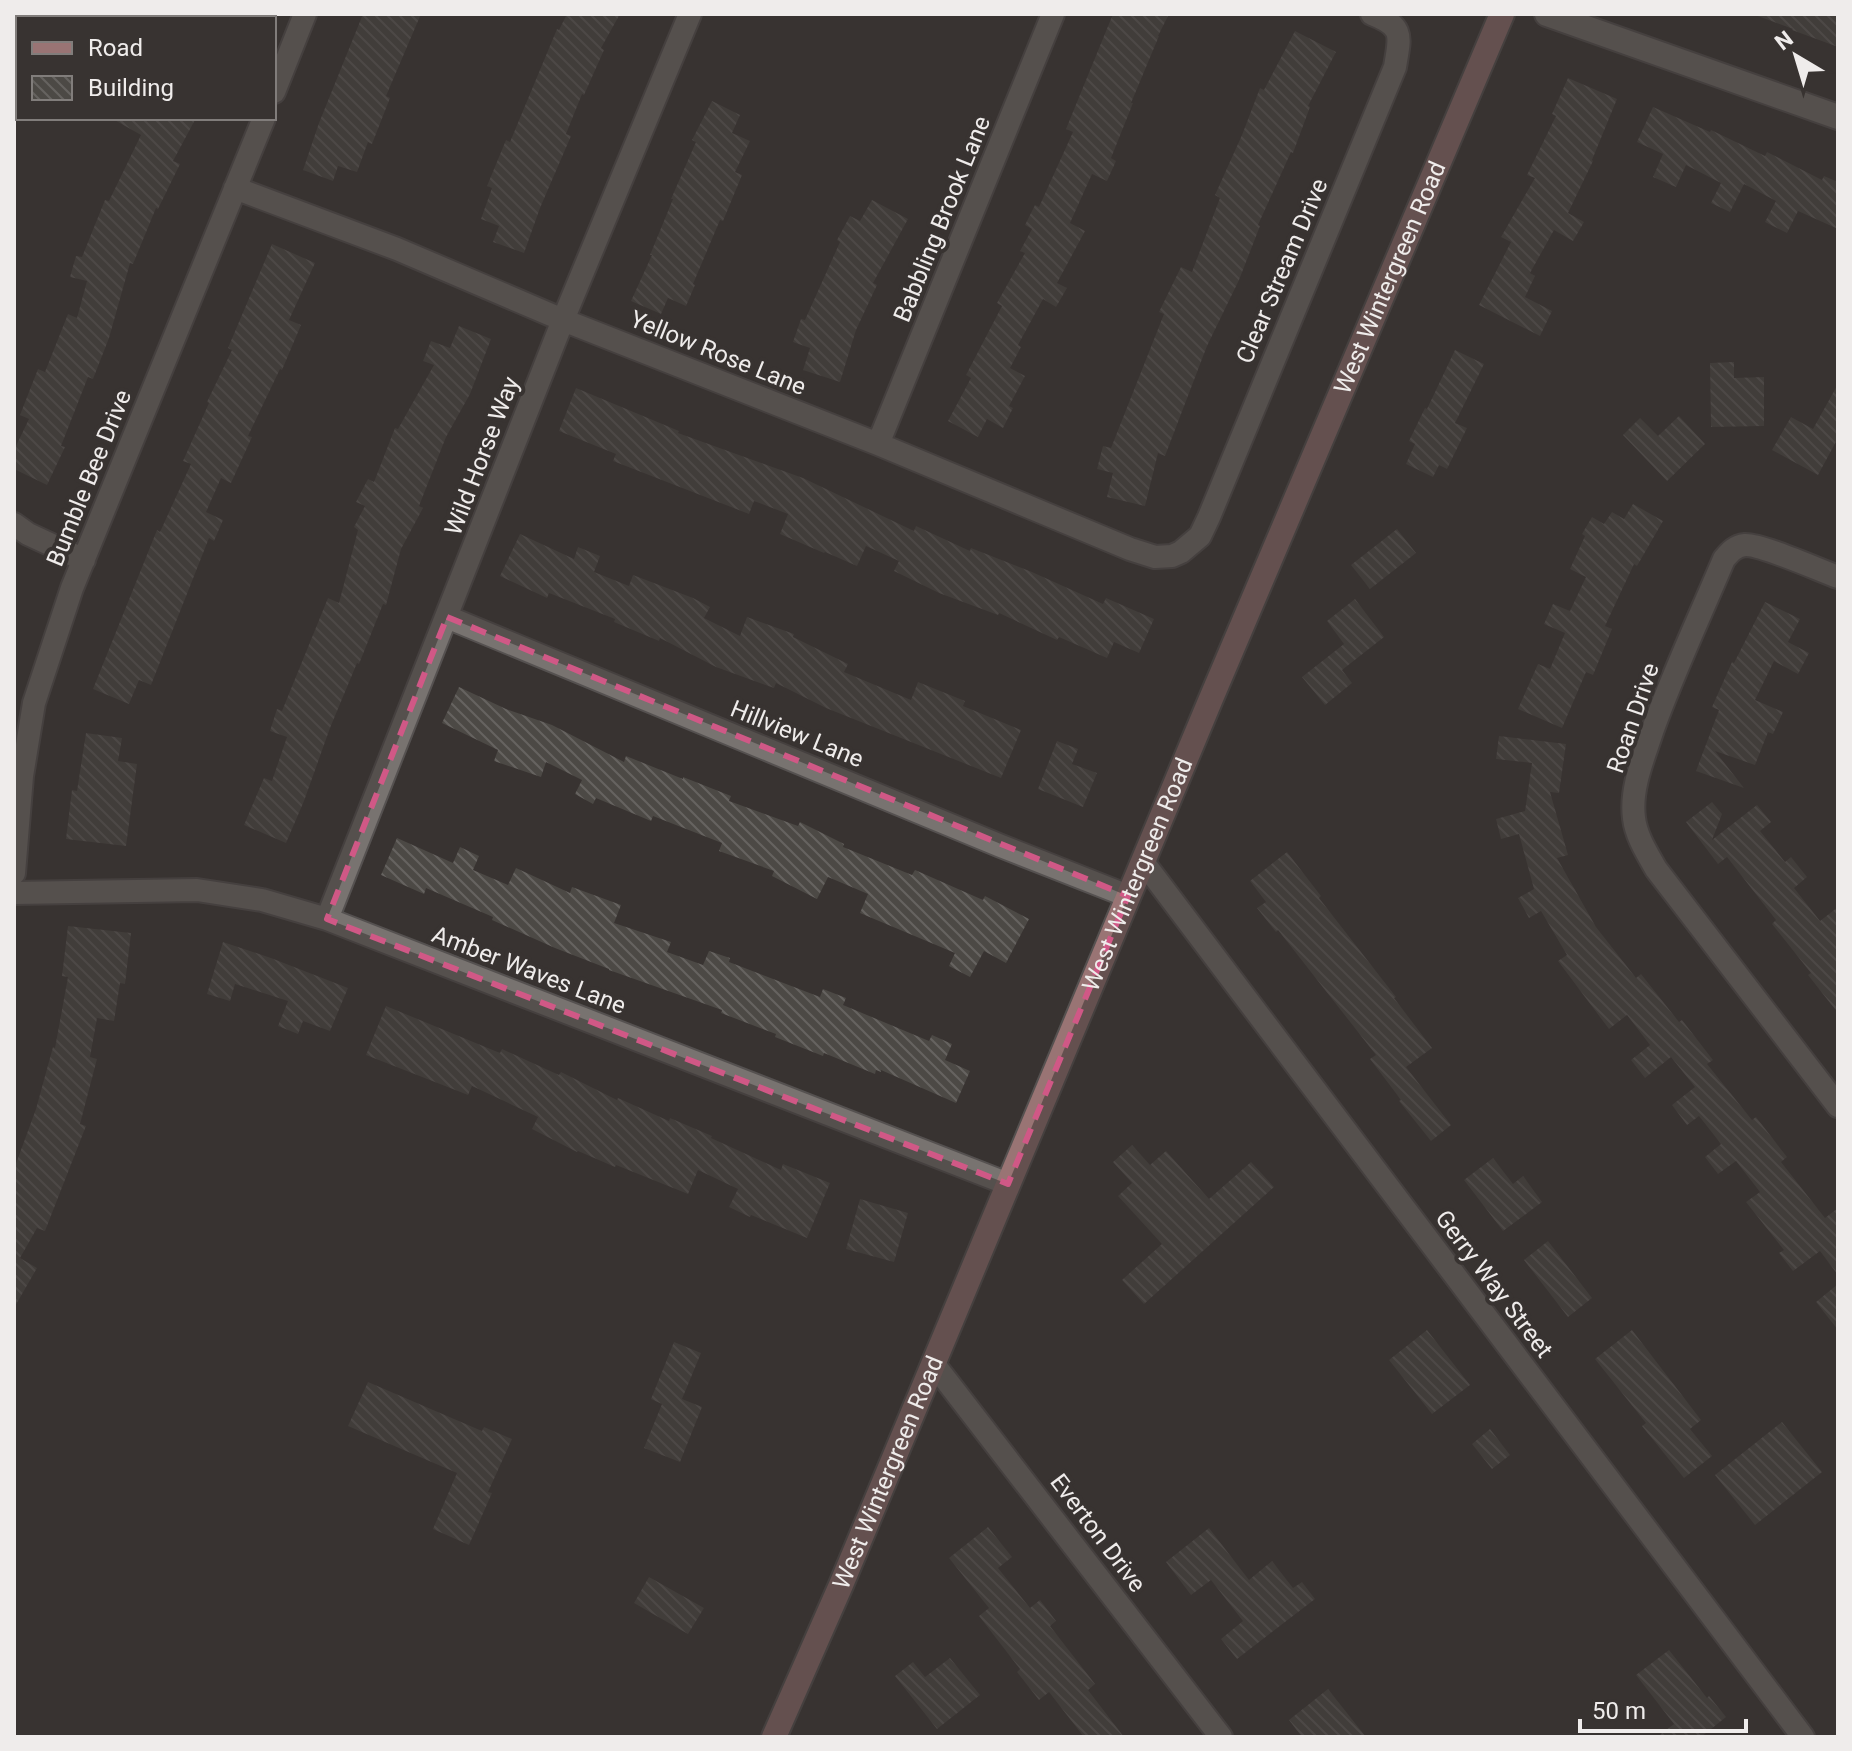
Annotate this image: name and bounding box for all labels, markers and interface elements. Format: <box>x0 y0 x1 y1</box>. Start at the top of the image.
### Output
legend <box>16 16 276 120</box>
north arrow <box>1756 16 1836 96</box>
text: N <box>1770 26 1798 55</box>
text: Road <box>88 34 143 62</box>
text: Building <box>88 74 174 102</box>
street label: Babbling Brook Lane <box>888 112 996 326</box>
street label: West Wintergreen Road <box>1328 157 1452 398</box>
street label: Clear Stream Drive <box>1230 174 1334 368</box>
street label: Yellow Rose Lane <box>626 305 810 401</box>
street label: Wild Horse Way <box>439 372 525 539</box>
street label: Bumble Bee Drive <box>41 386 137 570</box>
street label: Roan Drive <box>1601 659 1665 777</box>
street label: Hillview Lane <box>726 695 868 773</box>
street label: West Wintergreen Road <box>1076 754 1199 995</box>
street label: Amber Waves Lane <box>428 920 630 1020</box>
street label: Gerry Way Street <box>1429 1205 1559 1363</box>
street label: West Wintergreen Road <box>827 1352 949 1593</box>
street label: Everton Drive <box>1044 1468 1152 1598</box>
scale bar <box>1580 1683 1746 1733</box>
text: 50 m <box>1592 1697 1646 1725</box>

